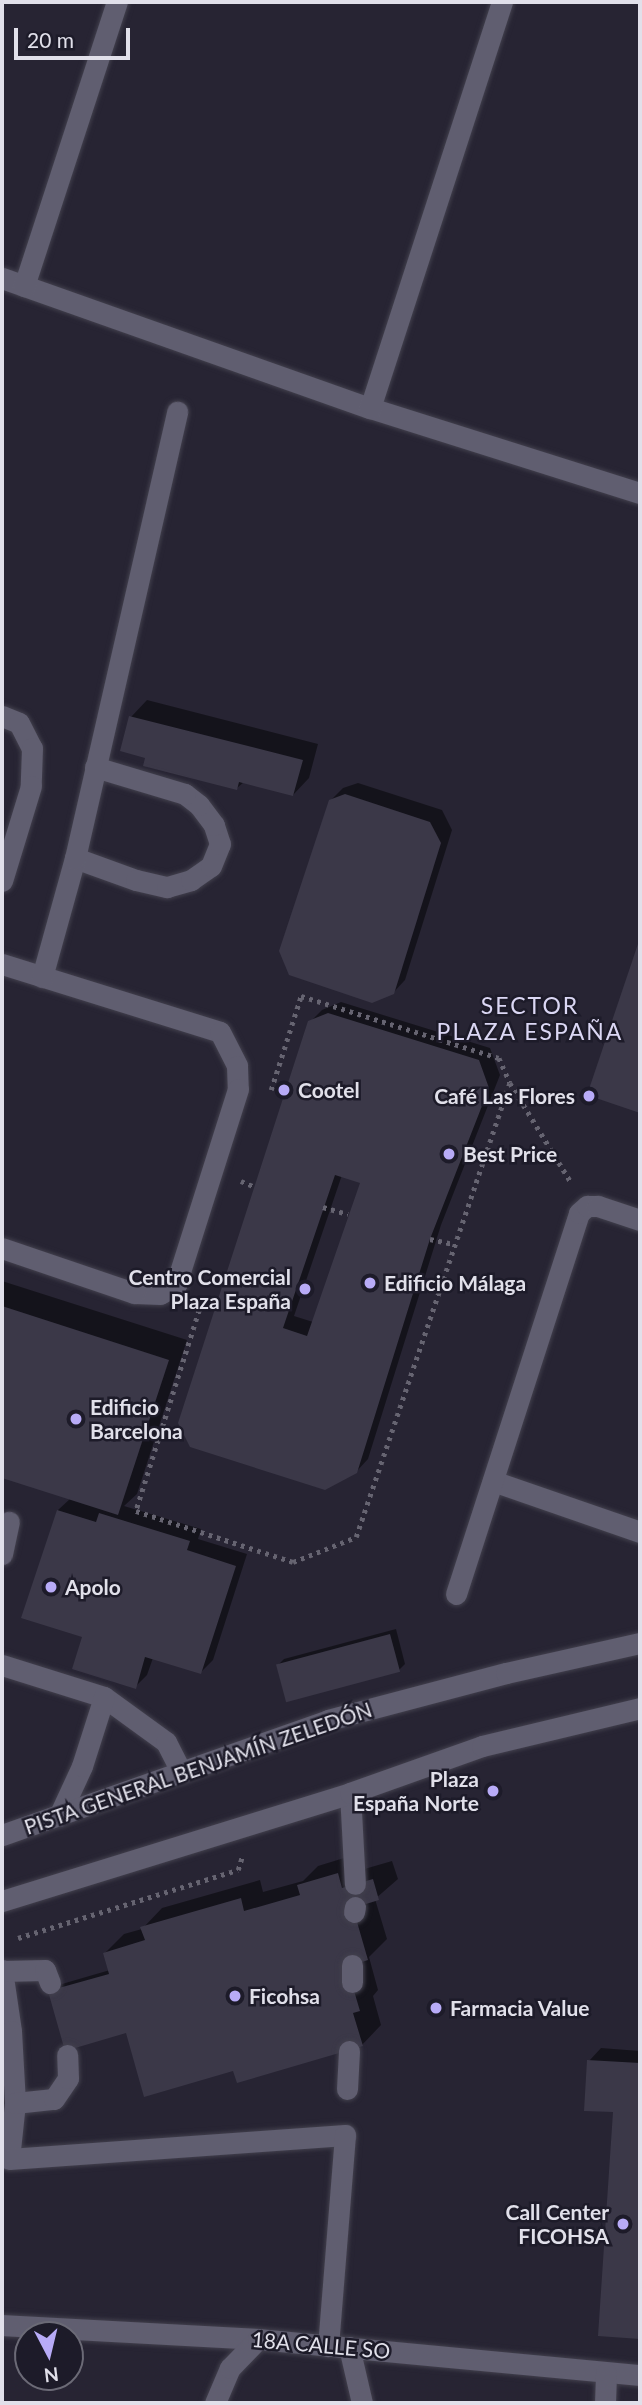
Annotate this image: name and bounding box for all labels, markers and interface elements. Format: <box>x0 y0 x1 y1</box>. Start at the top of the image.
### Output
scale bar <box>18 14 133 58</box>
text: 20 m <box>27 27 74 52</box>
district label: SECTOR PLAZA ESPAÑA <box>438 991 622 1045</box>
place label: Cootel <box>298 1077 360 1103</box>
marker: Cootel <box>276 1082 292 1098</box>
place label: Café Las Flores <box>434 1083 575 1109</box>
marker: Café Las Flores <box>581 1088 597 1104</box>
place label: Best Price <box>463 1141 557 1167</box>
marker: Best Price <box>441 1146 457 1162</box>
place label: Centro Comercial Plaza España <box>129 1264 291 1314</box>
place label: Edificio Málaga <box>384 1270 526 1296</box>
marker: Edificio Málaga <box>362 1275 378 1291</box>
marker: Centro Comercial Plaza España <box>297 1281 313 1297</box>
place label: Edificio Barcelona <box>90 1394 183 1444</box>
marker: Edificio Barcelona <box>68 1411 84 1427</box>
place label: Apolo <box>65 1574 121 1600</box>
marker: Apolo <box>43 1579 59 1595</box>
street label: PISTA GENERAL BENJAMÍN ZELEDÓN <box>20 1696 376 1840</box>
place label: Plaza España Norte <box>353 1766 479 1816</box>
marker: Plaza España Norte <box>485 1783 501 1799</box>
place label: Ficohsa <box>249 1983 320 2009</box>
marker: Ficohsa <box>227 1988 243 2004</box>
place label: Farmacia Value <box>450 1995 590 2021</box>
marker: Farmacia Value <box>428 2000 444 2016</box>
place label: Call Center FICOHSA <box>506 2199 609 2249</box>
marker: Call Center FICOHSA <box>615 2216 631 2232</box>
north arrow <box>14 2321 84 2391</box>
street label: 18A CALLE SO <box>250 2326 392 2364</box>
text: N <box>43 2363 60 2388</box>

